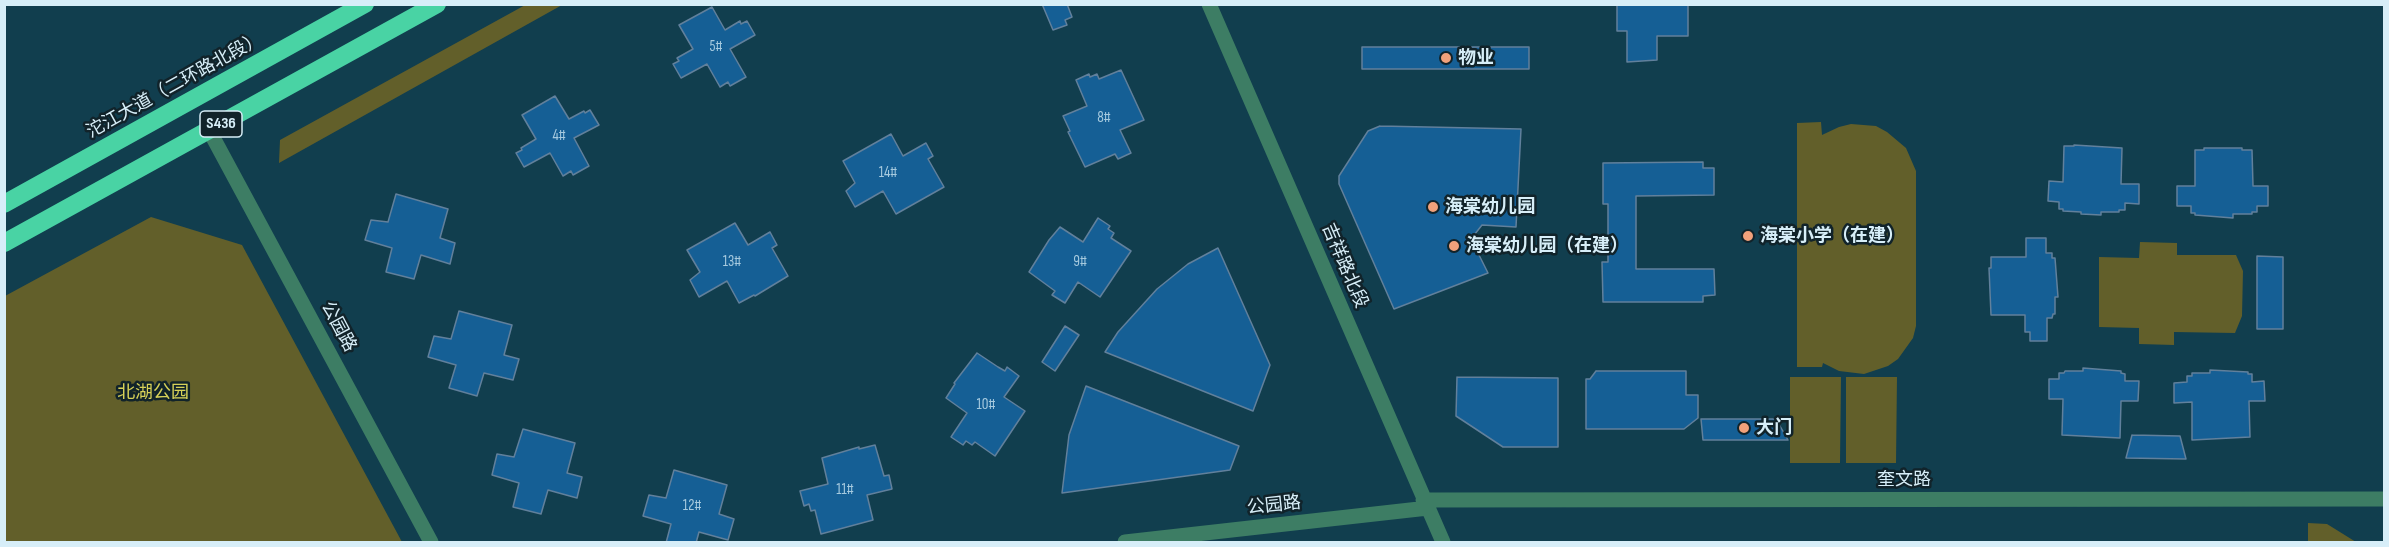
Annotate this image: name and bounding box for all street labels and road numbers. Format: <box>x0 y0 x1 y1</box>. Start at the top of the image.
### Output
street label: 沱江大道（二环路北段） <box>83 29 267 143</box>
road number: S436 <box>200 111 242 137</box>
street label: 吉祥路北段 <box>1316 220 1372 312</box>
street label: 公园路 <box>316 298 360 356</box>
street label: 奎文路 <box>1877 469 1931 491</box>
street label: 公园路 <box>1246 492 1302 520</box>

